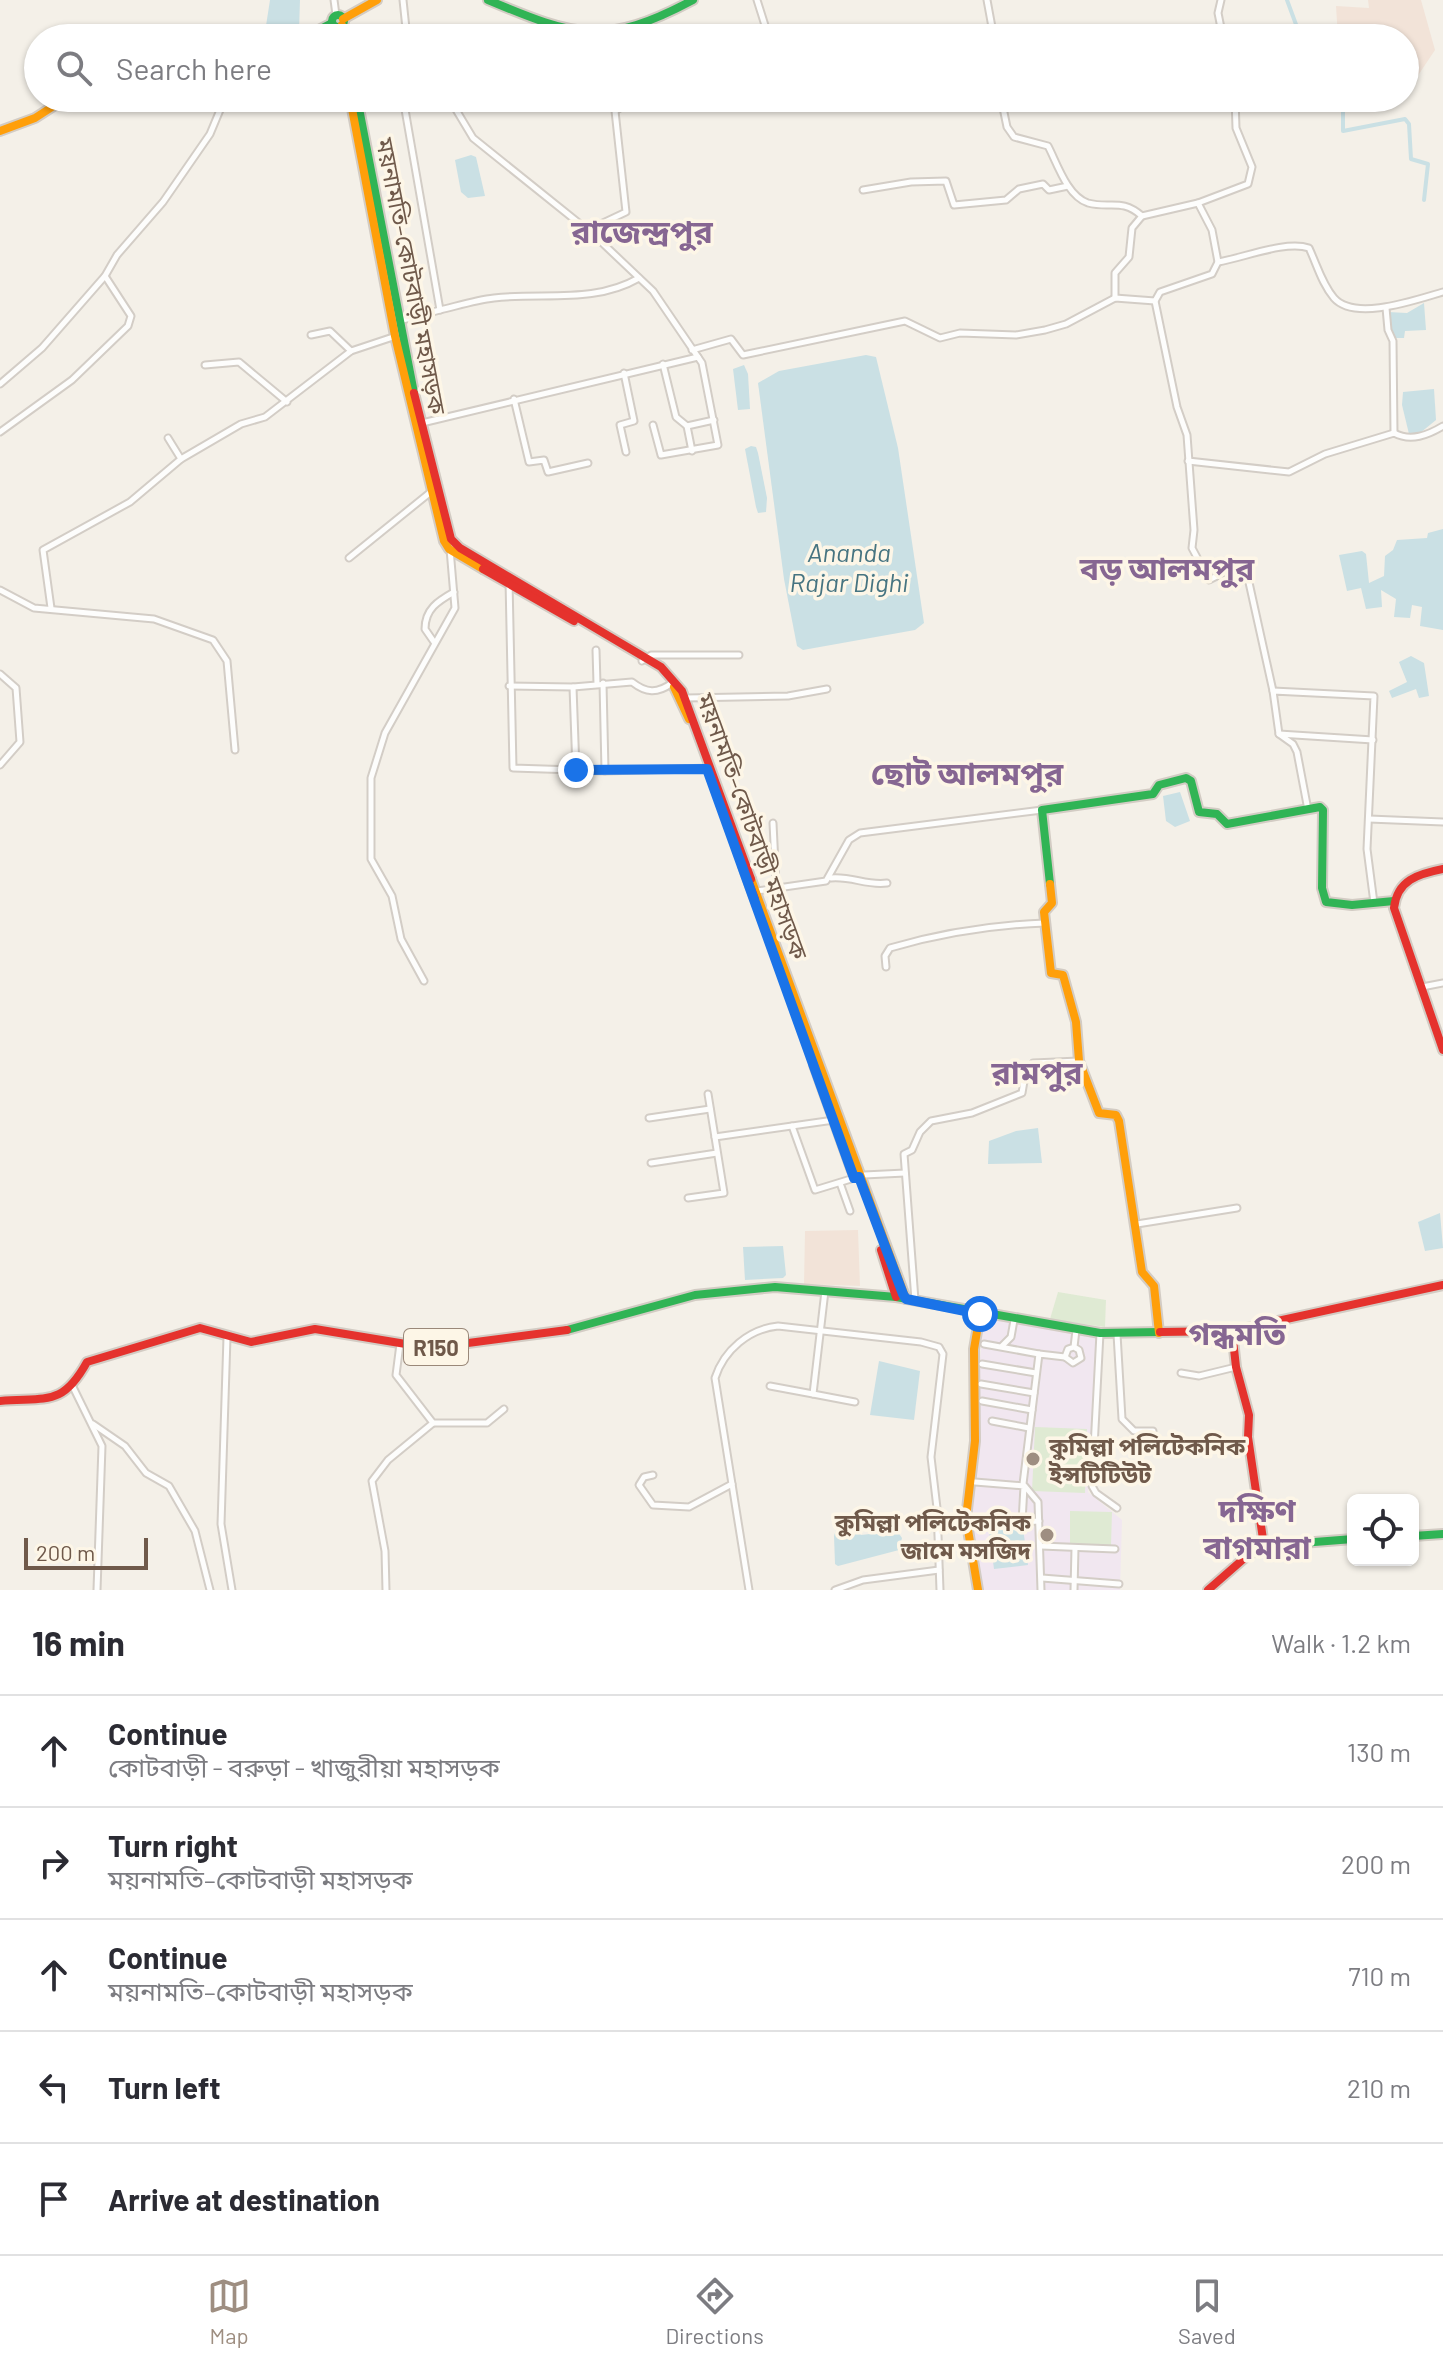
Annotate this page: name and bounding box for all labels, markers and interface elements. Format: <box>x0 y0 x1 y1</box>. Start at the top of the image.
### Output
search box <box>24 24 1419 112</box>
icon: search <box>52 46 96 90</box>
text: Search here <box>116 50 272 86</box>
street label: ময়নামতি–কোটবাড়ী মহাসড়ক <box>371 134 453 417</box>
district label: রাজেন্দ্রপুর <box>570 211 713 251</box>
water label: Ananda Rajar Dighi <box>790 536 909 597</box>
district label: বড় আলমপুর <box>1079 548 1255 588</box>
street label: ময়নামতি–কোটবাড়ী মহাসড়ক <box>691 688 815 964</box>
route end <box>558 752 594 788</box>
district label: ছোট আলমপুর <box>871 753 1064 793</box>
district label: রামপুর <box>990 1052 1083 1092</box>
route start <box>962 1296 998 1332</box>
district label: গন্ধমতি <box>1188 1313 1286 1351</box>
road number: R150 <box>404 1329 468 1365</box>
place label: কুমিল্লা পলিটেকনিক ইন্সটিটিউট <box>1048 1431 1246 1488</box>
marker: কুমিল্লা পলিটেকনিক ইন্সটিটিউট <box>1024 1450 1042 1468</box>
district label: দক্ষিণ বাগমারা <box>1202 1490 1312 1565</box>
map controls <box>1347 1494 1419 1566</box>
button: locate <box>1347 1494 1419 1566</box>
place label: কুমিল্লা পলিটেকনিক জামে মসজিদ <box>834 1507 1031 1564</box>
marker: কুমিল্লা পলিটেকনিক জামে মসজিদ <box>1038 1526 1056 1544</box>
scale bar <box>24 1534 148 1570</box>
text: 200 m <box>36 1539 95 1565</box>
text: 16 min <box>32 1622 125 1663</box>
text: Walk · 1.2 km <box>1271 1627 1411 1658</box>
text: Continue <box>108 1715 228 1751</box>
icon: ahead <box>32 1729 76 1773</box>
text: 130 m <box>1347 1736 1411 1767</box>
text: কোটবাড়ী - বরুড়া - খাজুরীয়া মহাসড়ক <box>108 1751 500 1782</box>
text: Turn right <box>108 1827 238 1863</box>
icon: right <box>32 1841 76 1885</box>
text: 200 m <box>1341 1848 1411 1879</box>
text: ময়নামতি–কোটবাড়ী মহাসড়ক <box>108 1863 413 1894</box>
text: Continue <box>108 1939 228 1975</box>
icon: ahead <box>32 1953 76 1997</box>
text: 710 m <box>1348 1960 1411 1991</box>
text: ময়নামতি–কোটবাড়ী মহাসড়ক <box>108 1975 413 2006</box>
icon: left <box>32 2065 76 2109</box>
text: Turn left <box>108 2069 221 2105</box>
text: 210 m <box>1347 2072 1411 2103</box>
icon: arrive <box>32 2177 76 2221</box>
text: Arrive at destination <box>108 2181 380 2217</box>
tab: Map <box>207 2274 251 2348</box>
tab: Directions <box>665 2274 764 2348</box>
tab: Saved <box>1178 2274 1236 2348</box>

